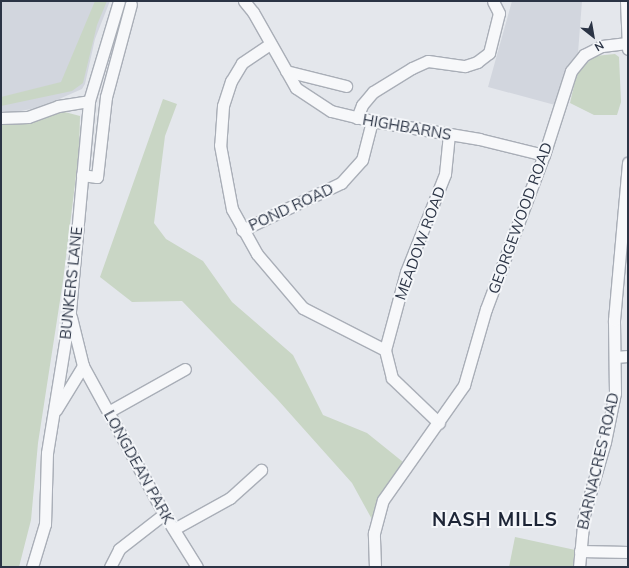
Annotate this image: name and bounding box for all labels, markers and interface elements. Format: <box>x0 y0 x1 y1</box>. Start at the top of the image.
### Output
north arrow <box>573 16 613 56</box>
text: N <box>592 38 606 54</box>
street label: HIGHBARNS <box>361 110 453 144</box>
street label: GEORGEWOOD ROAD <box>484 140 556 296</box>
street label: POND ROAD <box>246 180 336 234</box>
street label: MEADOW ROAD <box>391 184 449 302</box>
street label: BUNKERS LANE <box>56 226 86 340</box>
street label: BARNACRES ROAD <box>573 391 623 531</box>
street label: LONGDEAN PARK <box>100 407 178 527</box>
district label: NASH MILLS <box>432 509 558 531</box>

